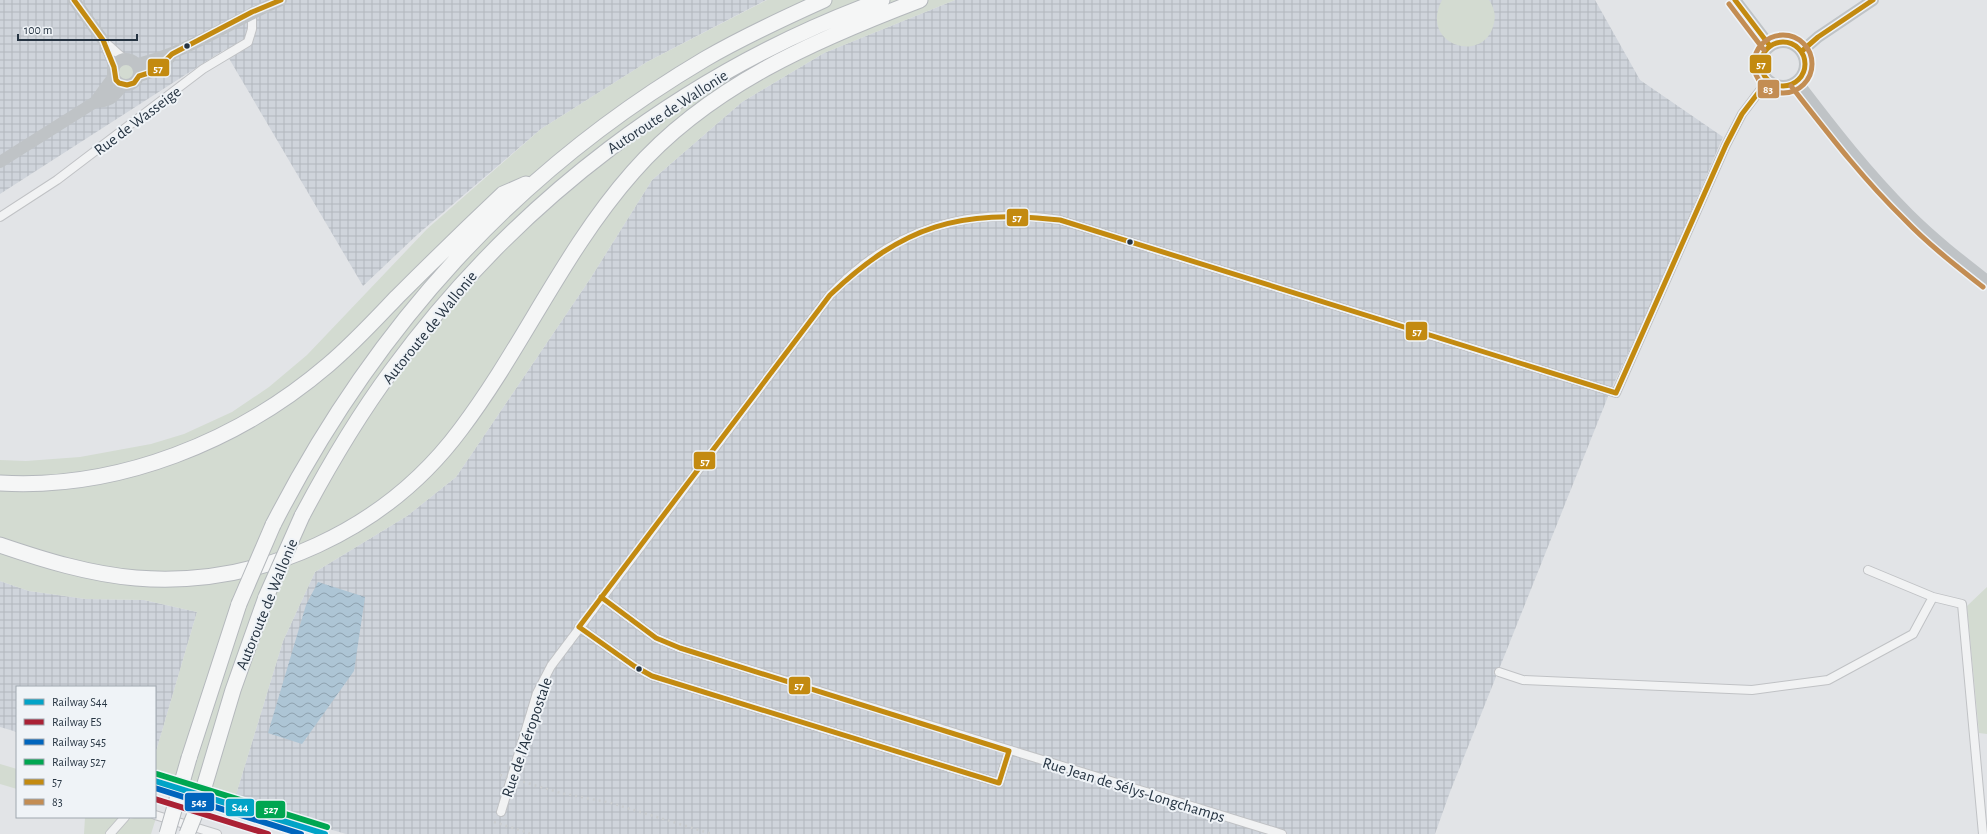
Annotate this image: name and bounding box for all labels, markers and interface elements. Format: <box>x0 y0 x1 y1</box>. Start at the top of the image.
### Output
scale bar <box>18 16 137 42</box>
text: 100 m <box>24 24 52 36</box>
unlabelled marker <box>182 41 192 51</box>
line badge: 57 <box>1749 54 1772 74</box>
line badge: 57 <box>147 58 170 77</box>
text: 57 <box>1756 59 1766 70</box>
text: 57 <box>153 63 163 74</box>
street label: Autoroute de Wallonie <box>605 67 731 157</box>
line badge: 83 <box>1757 79 1780 99</box>
street label: Rue de Wasseige <box>91 83 184 159</box>
text: 83 <box>1763 84 1773 95</box>
line badge: 57 <box>1006 208 1029 227</box>
text: 57 <box>1012 212 1022 223</box>
unlabelled marker <box>1125 237 1135 247</box>
street label: Autoroute de Wallonie <box>380 268 480 387</box>
line badge: 57 <box>1405 321 1428 341</box>
text: 57 <box>1412 326 1422 337</box>
line badge: 57 <box>693 451 716 470</box>
text: 57 <box>700 456 710 467</box>
street label: Autoroute de Wallonie <box>233 536 301 672</box>
unlabelled marker <box>634 664 644 674</box>
street label: Rue de l'Aéropostale <box>499 675 555 799</box>
line badge: 57 <box>788 676 811 695</box>
text: 57 <box>794 680 804 691</box>
legend <box>16 686 156 818</box>
text: Railway S44 <box>52 696 108 709</box>
text: Railway ES <box>52 716 102 729</box>
text: Railway 545 <box>52 736 106 749</box>
street label: Rue Jean de Sélys-Longchamps <box>1040 755 1227 826</box>
text: Railway 527 <box>52 756 106 769</box>
text: 57 <box>52 776 62 788</box>
line badge: 545 <box>184 792 215 812</box>
text: 83 <box>52 796 63 808</box>
text: 545 <box>191 797 207 808</box>
line badge: S44 <box>225 798 255 817</box>
line badge: 527 <box>255 800 286 819</box>
text: S44 <box>232 802 249 813</box>
text: 527 <box>264 804 279 815</box>

